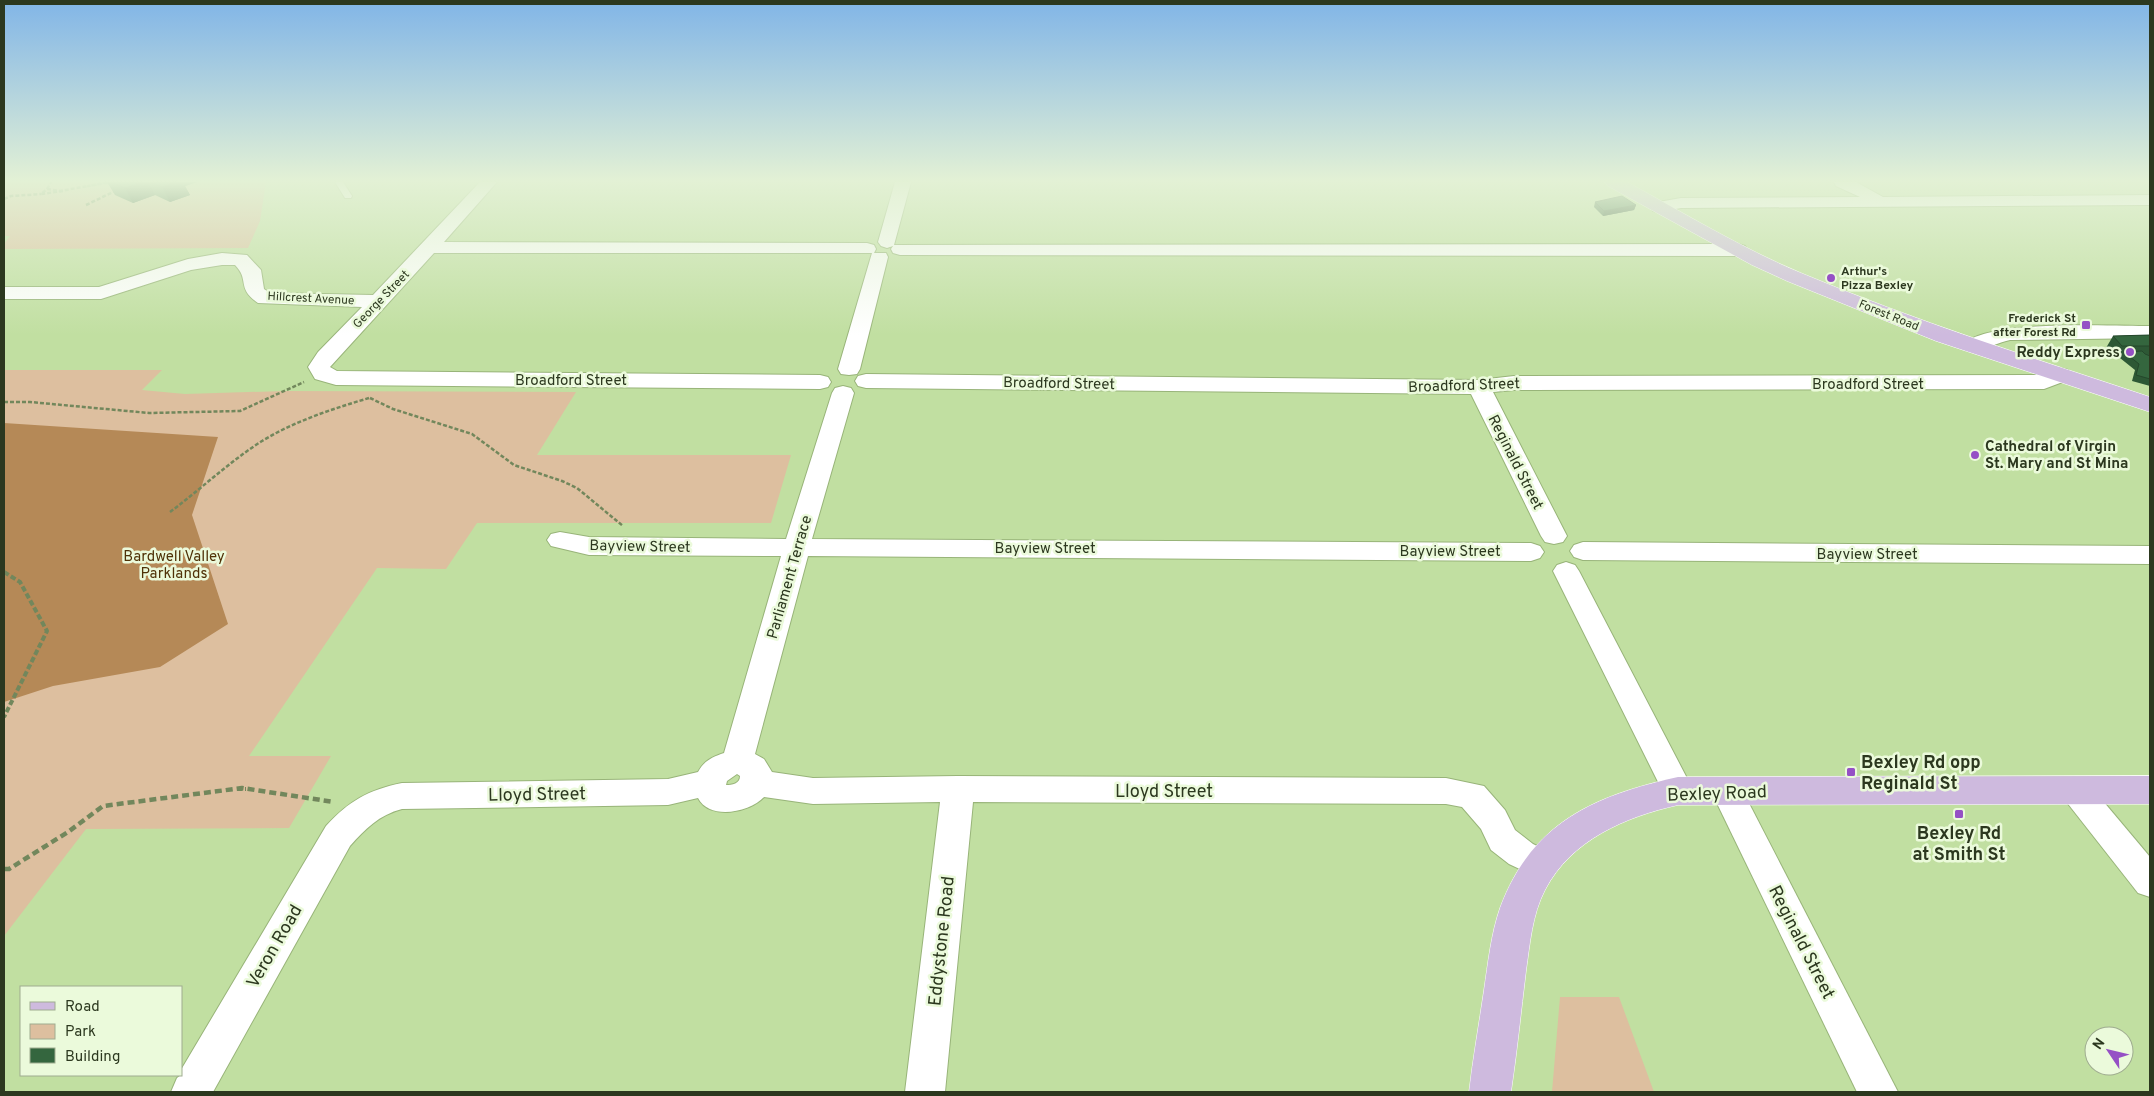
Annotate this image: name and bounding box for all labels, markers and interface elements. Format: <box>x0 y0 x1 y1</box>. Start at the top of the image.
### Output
place label: Arthur's Pizza Bexley <box>1841 264 1913 294</box>
street label: George Street <box>350 267 414 332</box>
marker: Arthur's Pizza Bexley <box>1825 272 1837 284</box>
street label: Hillcrest Avenue <box>267 289 355 309</box>
street label: Forest Road <box>1856 297 1921 335</box>
place label: Frederick St after Forest Rd <box>1993 311 2076 341</box>
marker: Frederick St after Forest Rd <box>2080 319 2092 331</box>
place label: Reddy Express <box>2016 344 2120 363</box>
marker: Reddy Express <box>2124 346 2136 358</box>
street label: Broadford Street <box>515 372 627 391</box>
street label: Broadford Street <box>1003 374 1115 395</box>
street label: Broadford Street <box>1408 375 1520 398</box>
street label: Broadford Street <box>1812 376 1924 395</box>
street label: Reginald Street <box>1483 412 1547 513</box>
place label: Cathedral of Virgin St. Mary and St Mina <box>1985 438 2128 474</box>
marker: Cathedral of Virgin St. Mary and St Mina <box>1969 449 1981 461</box>
street label: Parliament Terrace <box>764 514 817 641</box>
street label: Bayview Street <box>589 537 691 558</box>
street label: Bayview Street <box>994 540 1096 559</box>
street label: Bayview Street <box>1399 543 1501 562</box>
street label: Bayview Street <box>1816 546 1918 565</box>
park label: Bardwell Valley Parklands <box>123 548 225 584</box>
place label: Bexley Rd opp Reginald St <box>1861 752 1981 796</box>
marker: Bexley Rd opp Reginald St <box>1845 766 1857 778</box>
street label: Lloyd Street <box>1115 781 1213 804</box>
street label: Bexley Road <box>1667 781 1767 808</box>
street label: Lloyd Street <box>488 783 586 808</box>
marker: Bexley Rd at Smith St <box>1953 808 1965 820</box>
place label: Bexley Rd at Smith St <box>1912 823 2006 867</box>
street label: Eddystone Road <box>924 875 961 1007</box>
street label: Reginald Street <box>1762 882 1839 1003</box>
street label: Veron Road <box>242 901 308 993</box>
legend <box>20 986 182 1076</box>
text: Road <box>65 998 100 1017</box>
text: Park <box>65 1023 96 1042</box>
north arrow <box>2084 1026 2134 1076</box>
text: N <box>2090 1035 2109 1053</box>
text: Building <box>65 1048 120 1067</box>

